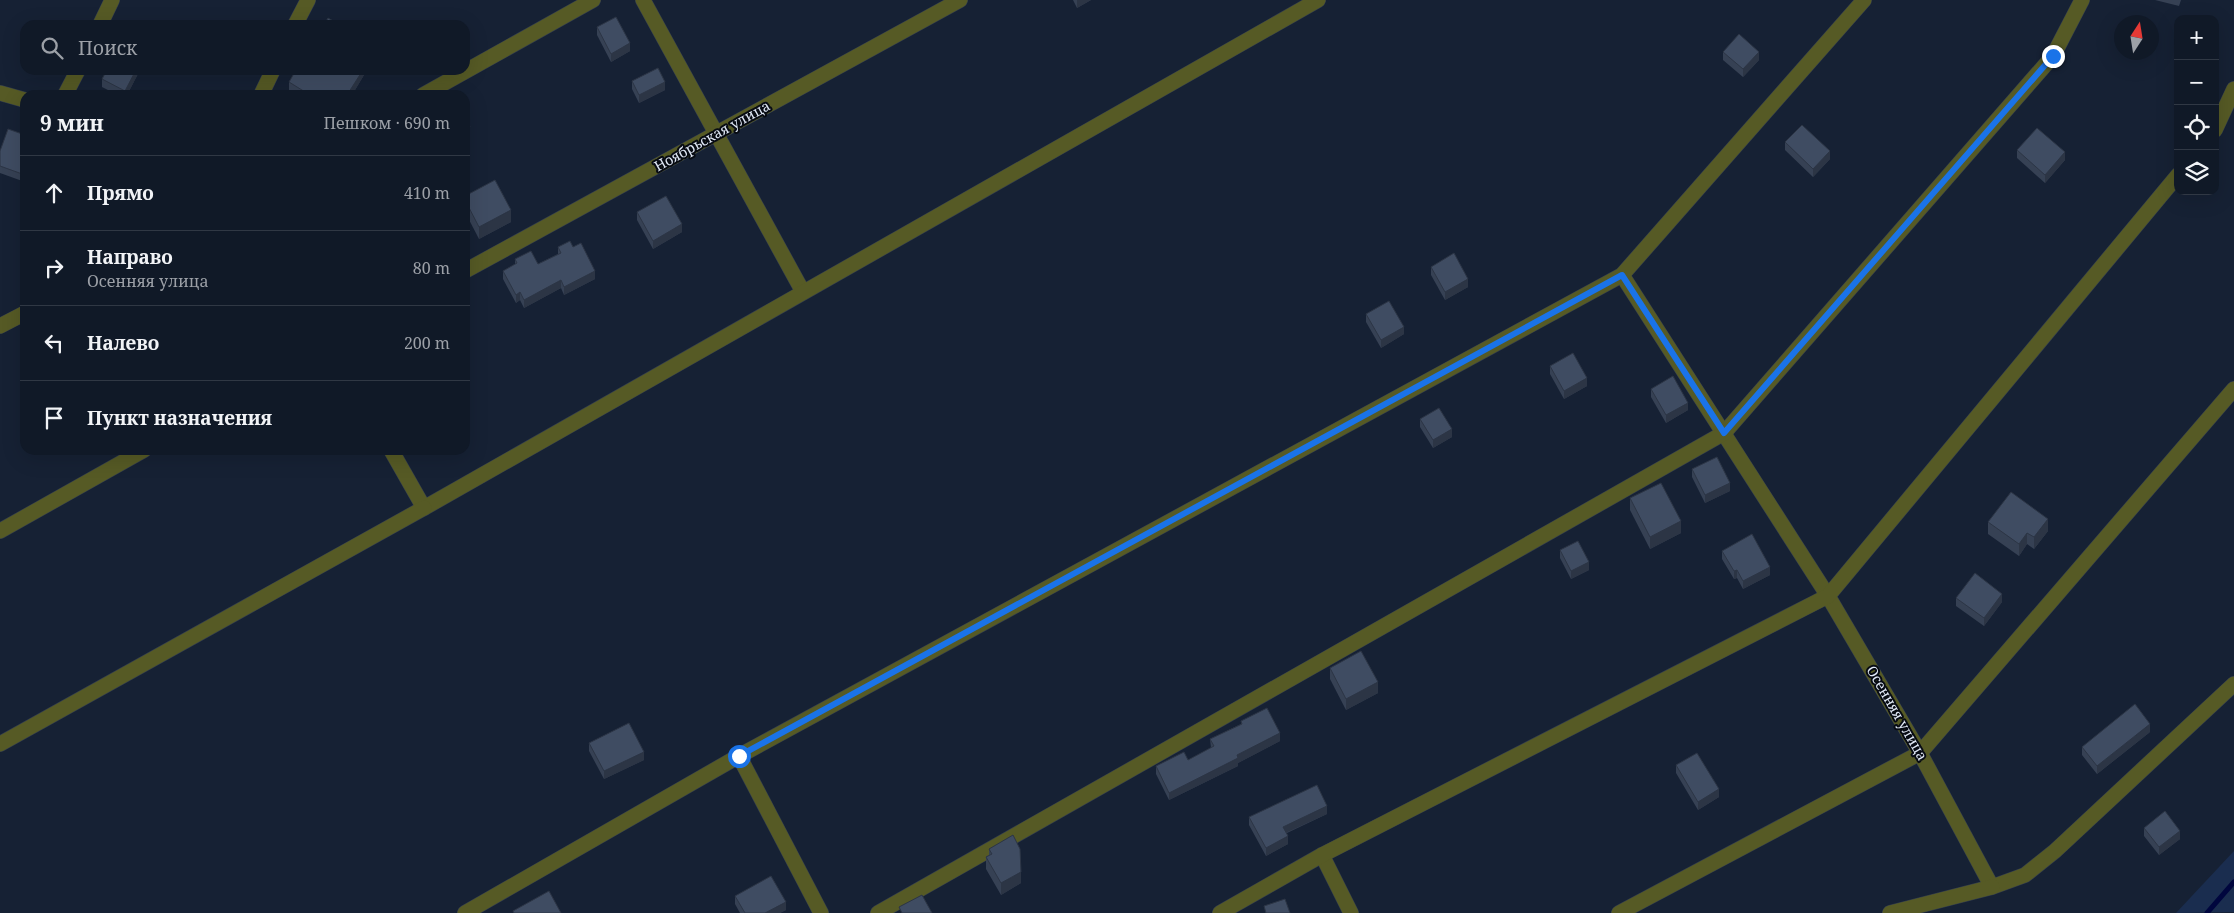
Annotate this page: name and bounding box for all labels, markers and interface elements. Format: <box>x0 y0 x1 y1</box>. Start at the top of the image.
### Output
north arrow <box>2114 15 2159 60</box>
map controls <box>2174 15 2219 195</box>
button: + <box>2174 15 2219 60</box>
search box <box>20 20 470 75</box>
icon: search <box>38 34 66 62</box>
text: Поиск <box>78 35 137 61</box>
route end <box>2042 45 2065 68</box>
button: − <box>2174 60 2219 105</box>
street label: Ноябрьская улица <box>650 96 773 175</box>
button: locate <box>2174 105 2219 150</box>
text: 9 мин <box>40 109 104 137</box>
text: Пешком · 690 m <box>323 112 450 134</box>
button: layers <box>2174 150 2219 195</box>
icon: ahead <box>40 179 68 207</box>
text: Прямо <box>87 180 154 206</box>
text: 410 m <box>404 182 450 204</box>
text: Направо <box>87 244 173 270</box>
icon: right <box>40 254 68 282</box>
text: 80 m <box>413 257 450 279</box>
text: Осенняя улица <box>87 270 209 292</box>
icon: left <box>40 329 68 357</box>
text: Налево <box>87 330 159 356</box>
text: 200 m <box>404 332 450 354</box>
icon: arrive <box>40 404 68 432</box>
text: Пункт назначения <box>87 405 272 431</box>
street label: Осенняя улица <box>1863 662 1932 764</box>
route start <box>728 745 751 768</box>

